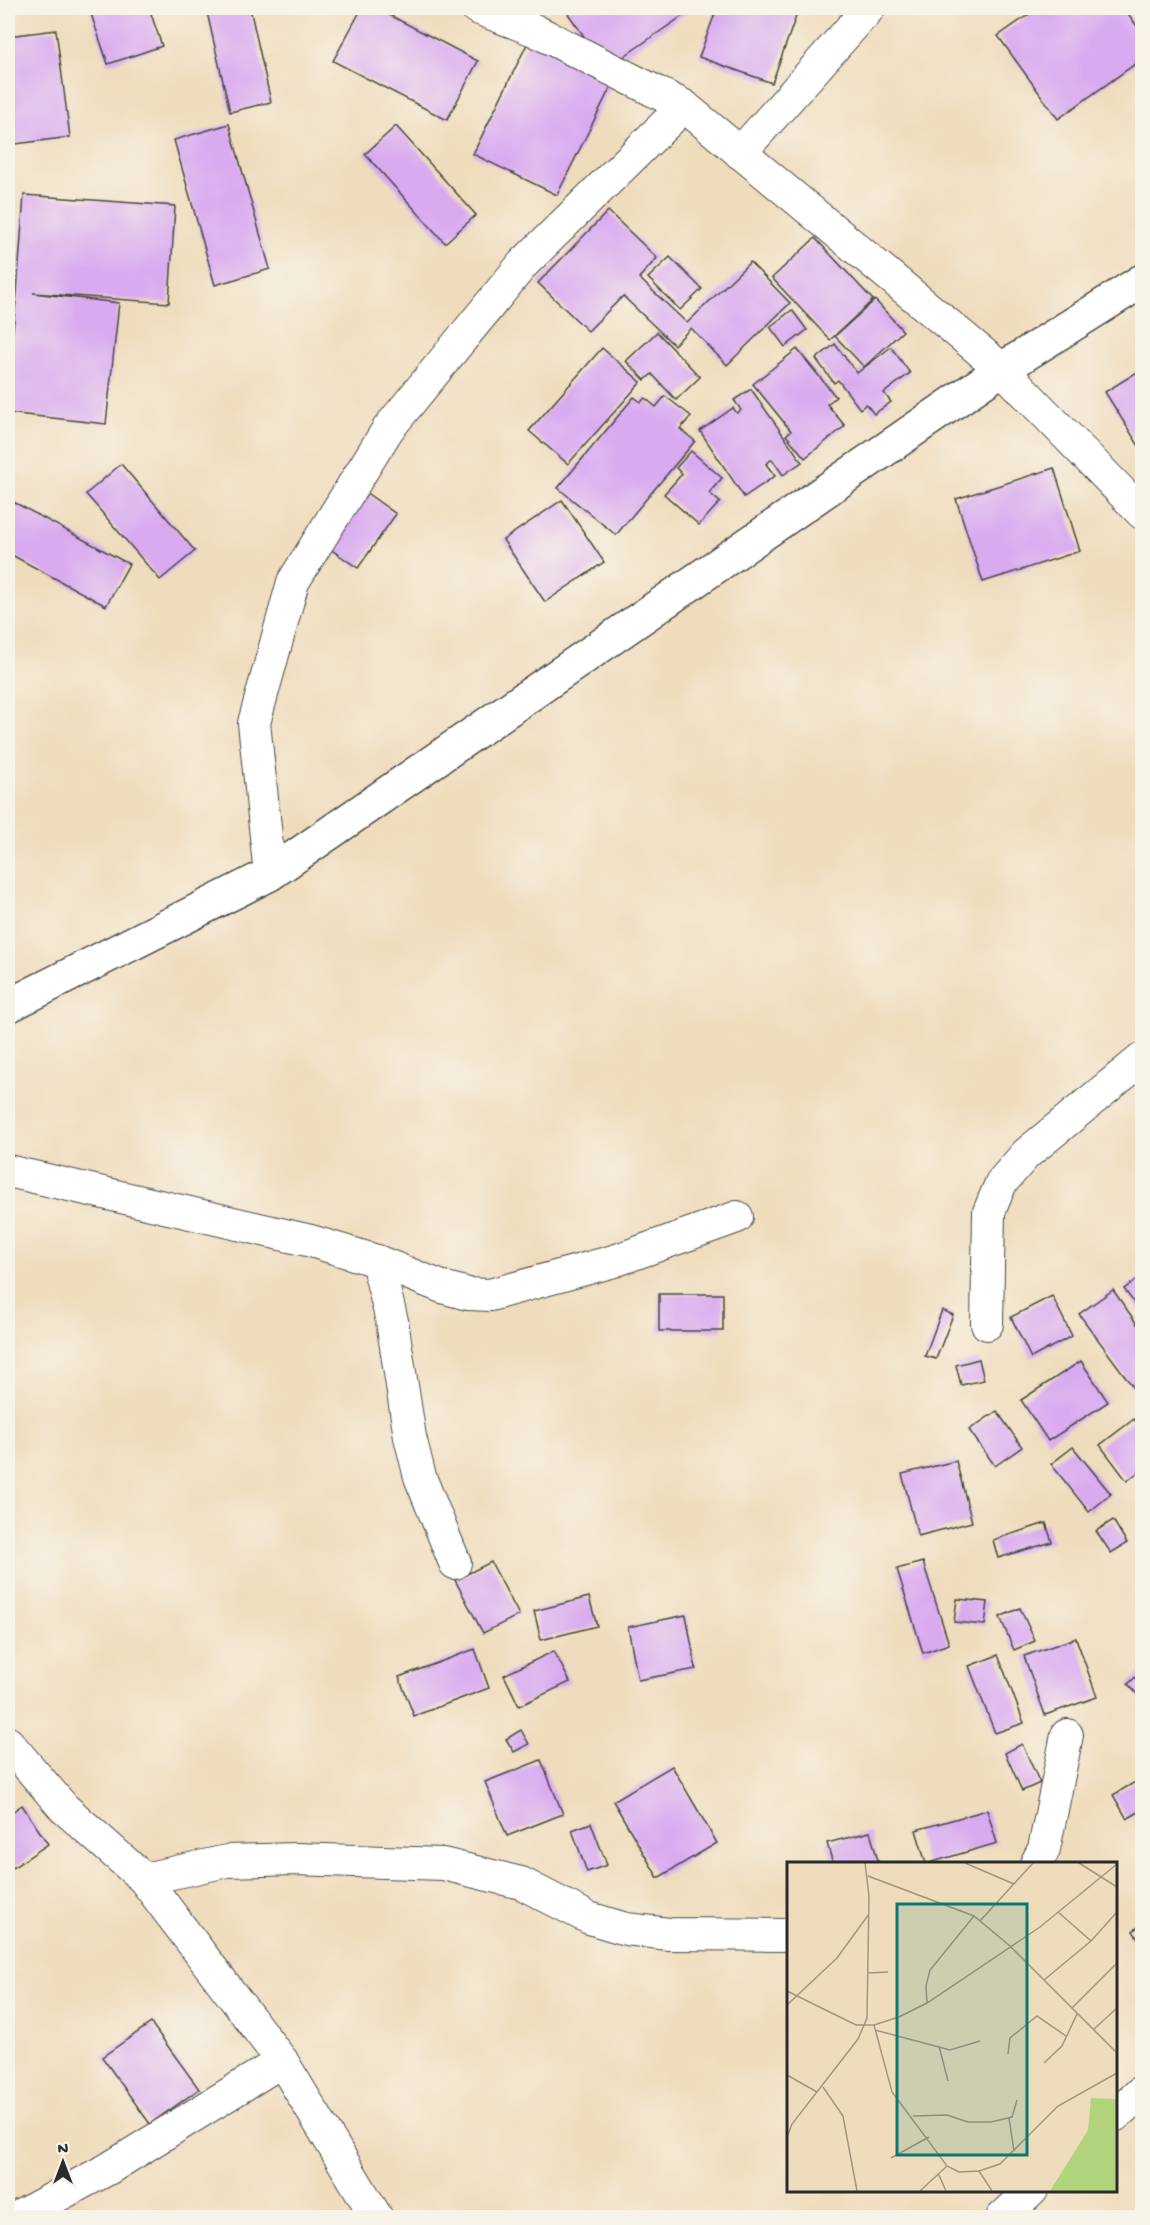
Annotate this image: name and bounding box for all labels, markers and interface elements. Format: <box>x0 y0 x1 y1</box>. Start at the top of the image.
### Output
inset map <box>787 1862 1117 2192</box>
north arrow <box>33 2132 93 2192</box>
text: N <box>58 2141 69 2160</box>

